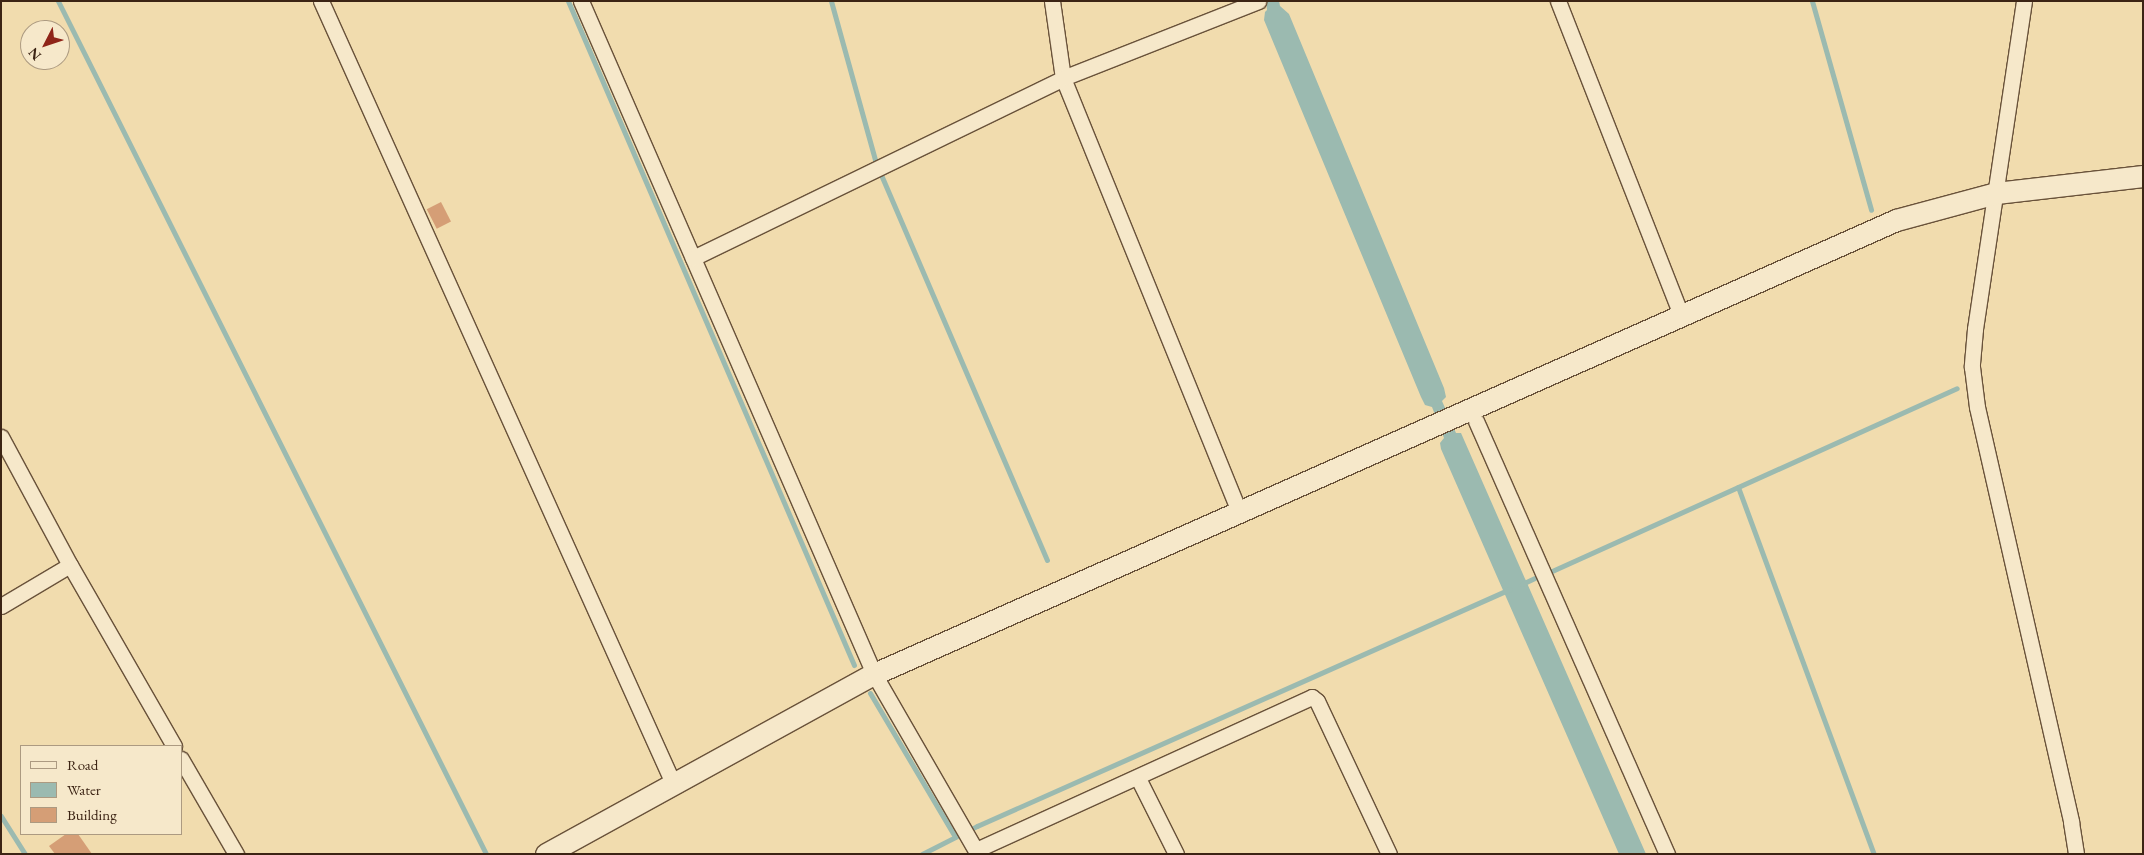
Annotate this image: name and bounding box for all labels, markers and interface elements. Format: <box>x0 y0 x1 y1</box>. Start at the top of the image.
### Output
north arrow <box>20 20 70 70</box>
text: N <box>24 44 45 64</box>
legend <box>20 745 182 835</box>
text: Road <box>67 755 98 774</box>
text: Water <box>67 780 101 799</box>
text: Building <box>67 805 117 824</box>

